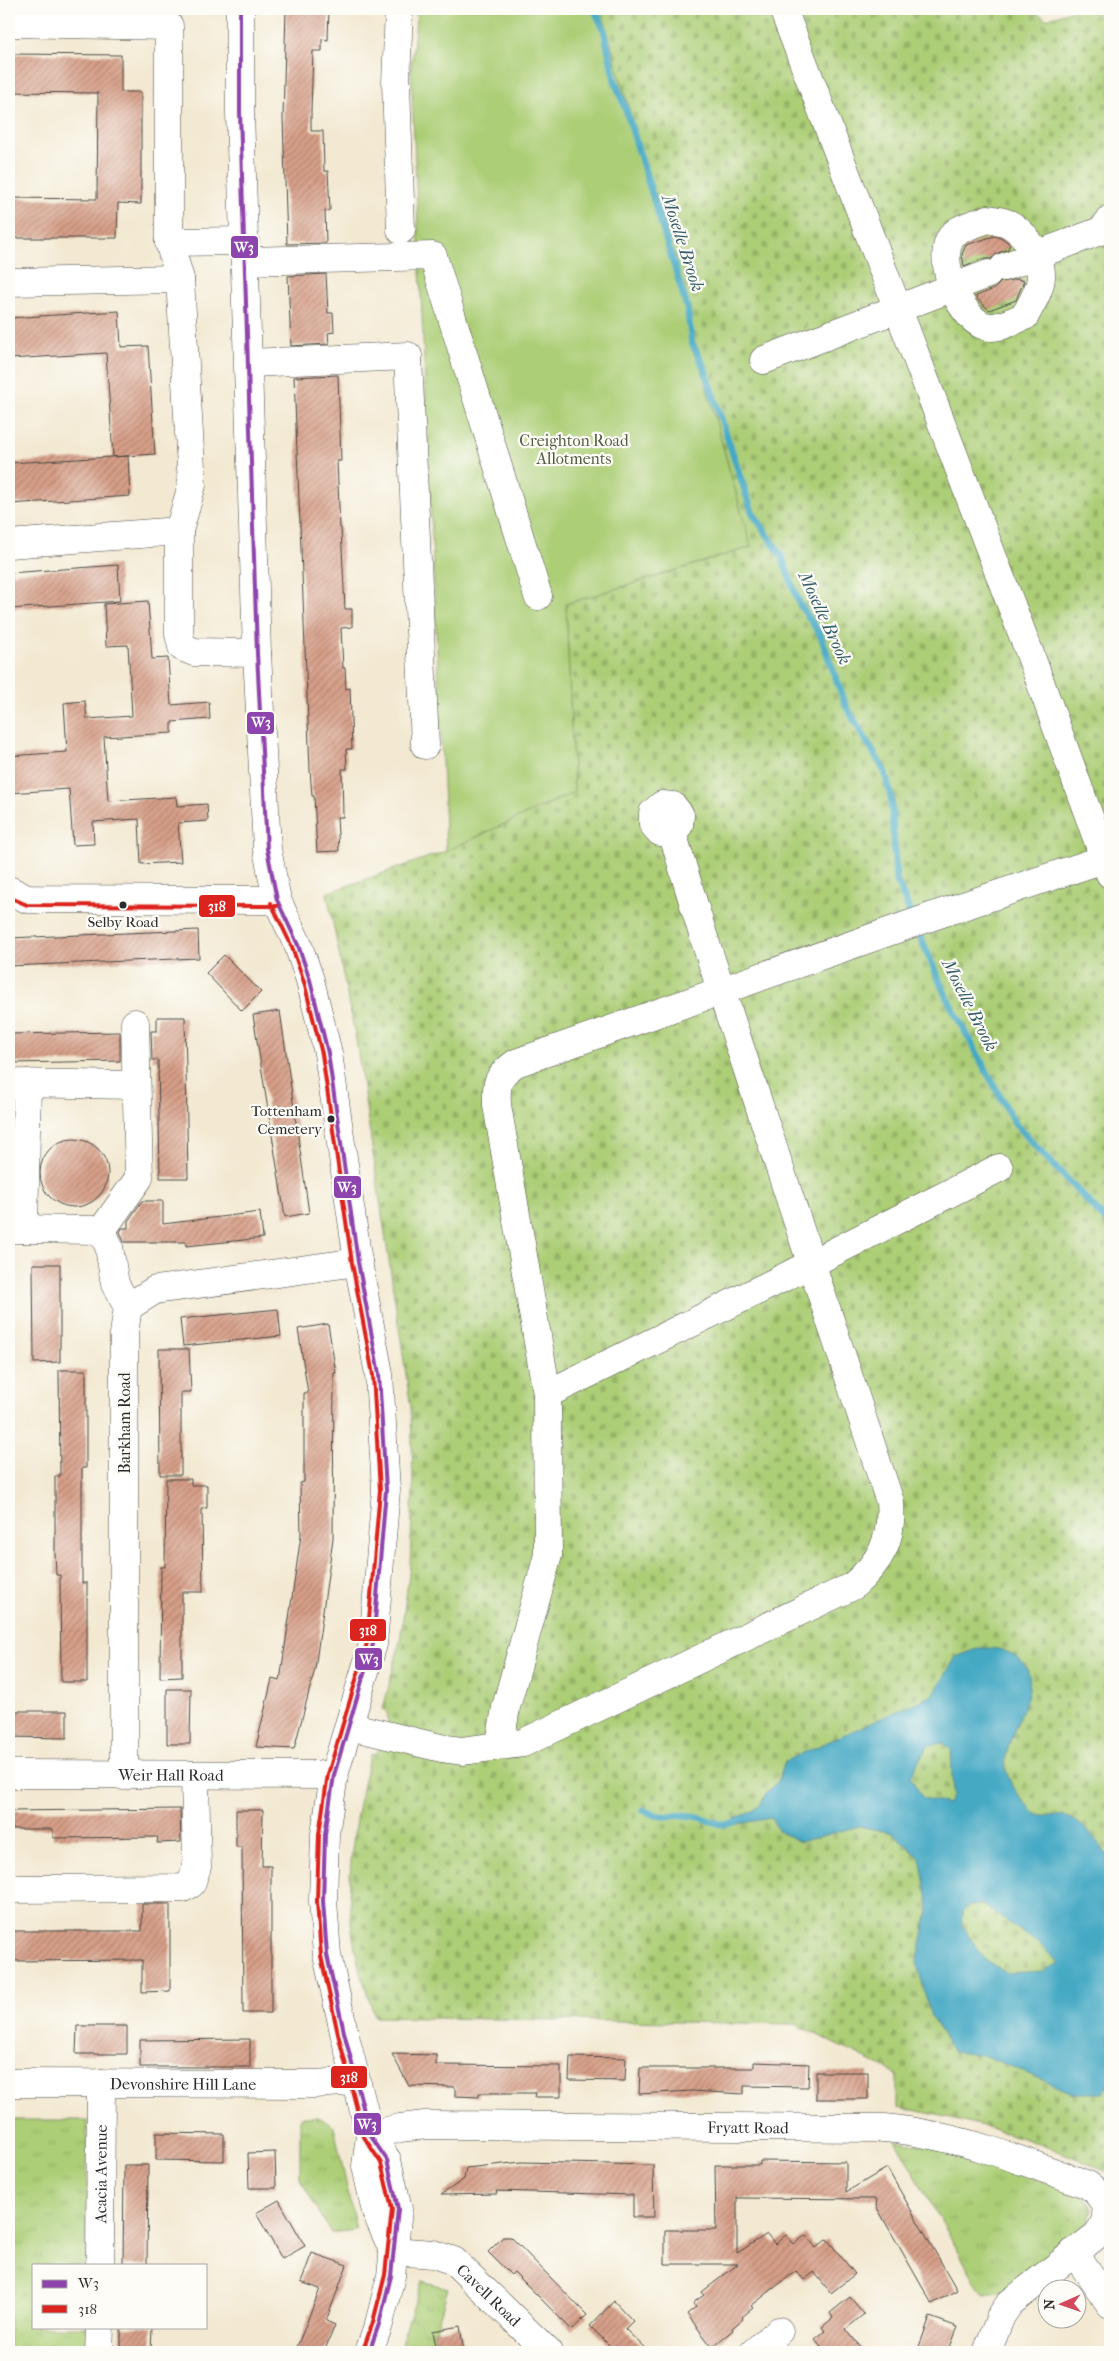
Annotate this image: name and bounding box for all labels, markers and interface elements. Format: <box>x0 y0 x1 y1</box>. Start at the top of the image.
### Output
water label: Moselle Brook <box>656 190 708 294</box>
line badge: W3 <box>230 235 259 259</box>
text: W3 <box>233 239 254 256</box>
park label: Creighton Road Allotments <box>519 431 629 468</box>
water label: Moselle Brook <box>793 566 855 668</box>
line badge: W3 <box>246 711 275 735</box>
text: W3 <box>250 714 271 731</box>
line badge: 318 <box>198 894 236 918</box>
text: 318 <box>208 898 226 915</box>
marker: Selby Road <box>118 900 128 910</box>
place label: Selby Road <box>87 913 159 931</box>
water label: Moselle Brook <box>936 954 1002 1055</box>
place label: Tottenham Cemetery <box>251 1102 323 1138</box>
marker: Tottenham Cemetery <box>326 1114 336 1124</box>
line badge: W3 <box>333 1175 362 1199</box>
text: W3 <box>336 1179 357 1196</box>
street label: Barkham Road <box>115 1372 134 1474</box>
line badge: 318 <box>349 1618 387 1642</box>
text: 318 <box>359 1622 377 1639</box>
line badge: W3 <box>354 1647 383 1671</box>
text: W3 <box>358 1651 379 1668</box>
street label: Weir Hall Road <box>117 1765 224 1785</box>
line badge: 318 <box>330 2065 368 2089</box>
text: 318 <box>340 2069 358 2086</box>
street label: Devonshire Hill Lane <box>110 2074 256 2094</box>
line badge: W3 <box>353 2112 382 2136</box>
text: W3 <box>356 2116 377 2133</box>
street label: Fryatt Road <box>707 2118 789 2137</box>
street label: Acacia Avenue <box>91 2124 111 2225</box>
street label: Cavell Road <box>453 2260 525 2331</box>
legend <box>32 2264 208 2328</box>
text: W3 <box>77 2274 99 2292</box>
north arrow <box>1036 2278 1086 2328</box>
text: N <box>1041 2298 1058 2310</box>
text: 318 <box>78 2300 97 2318</box>

